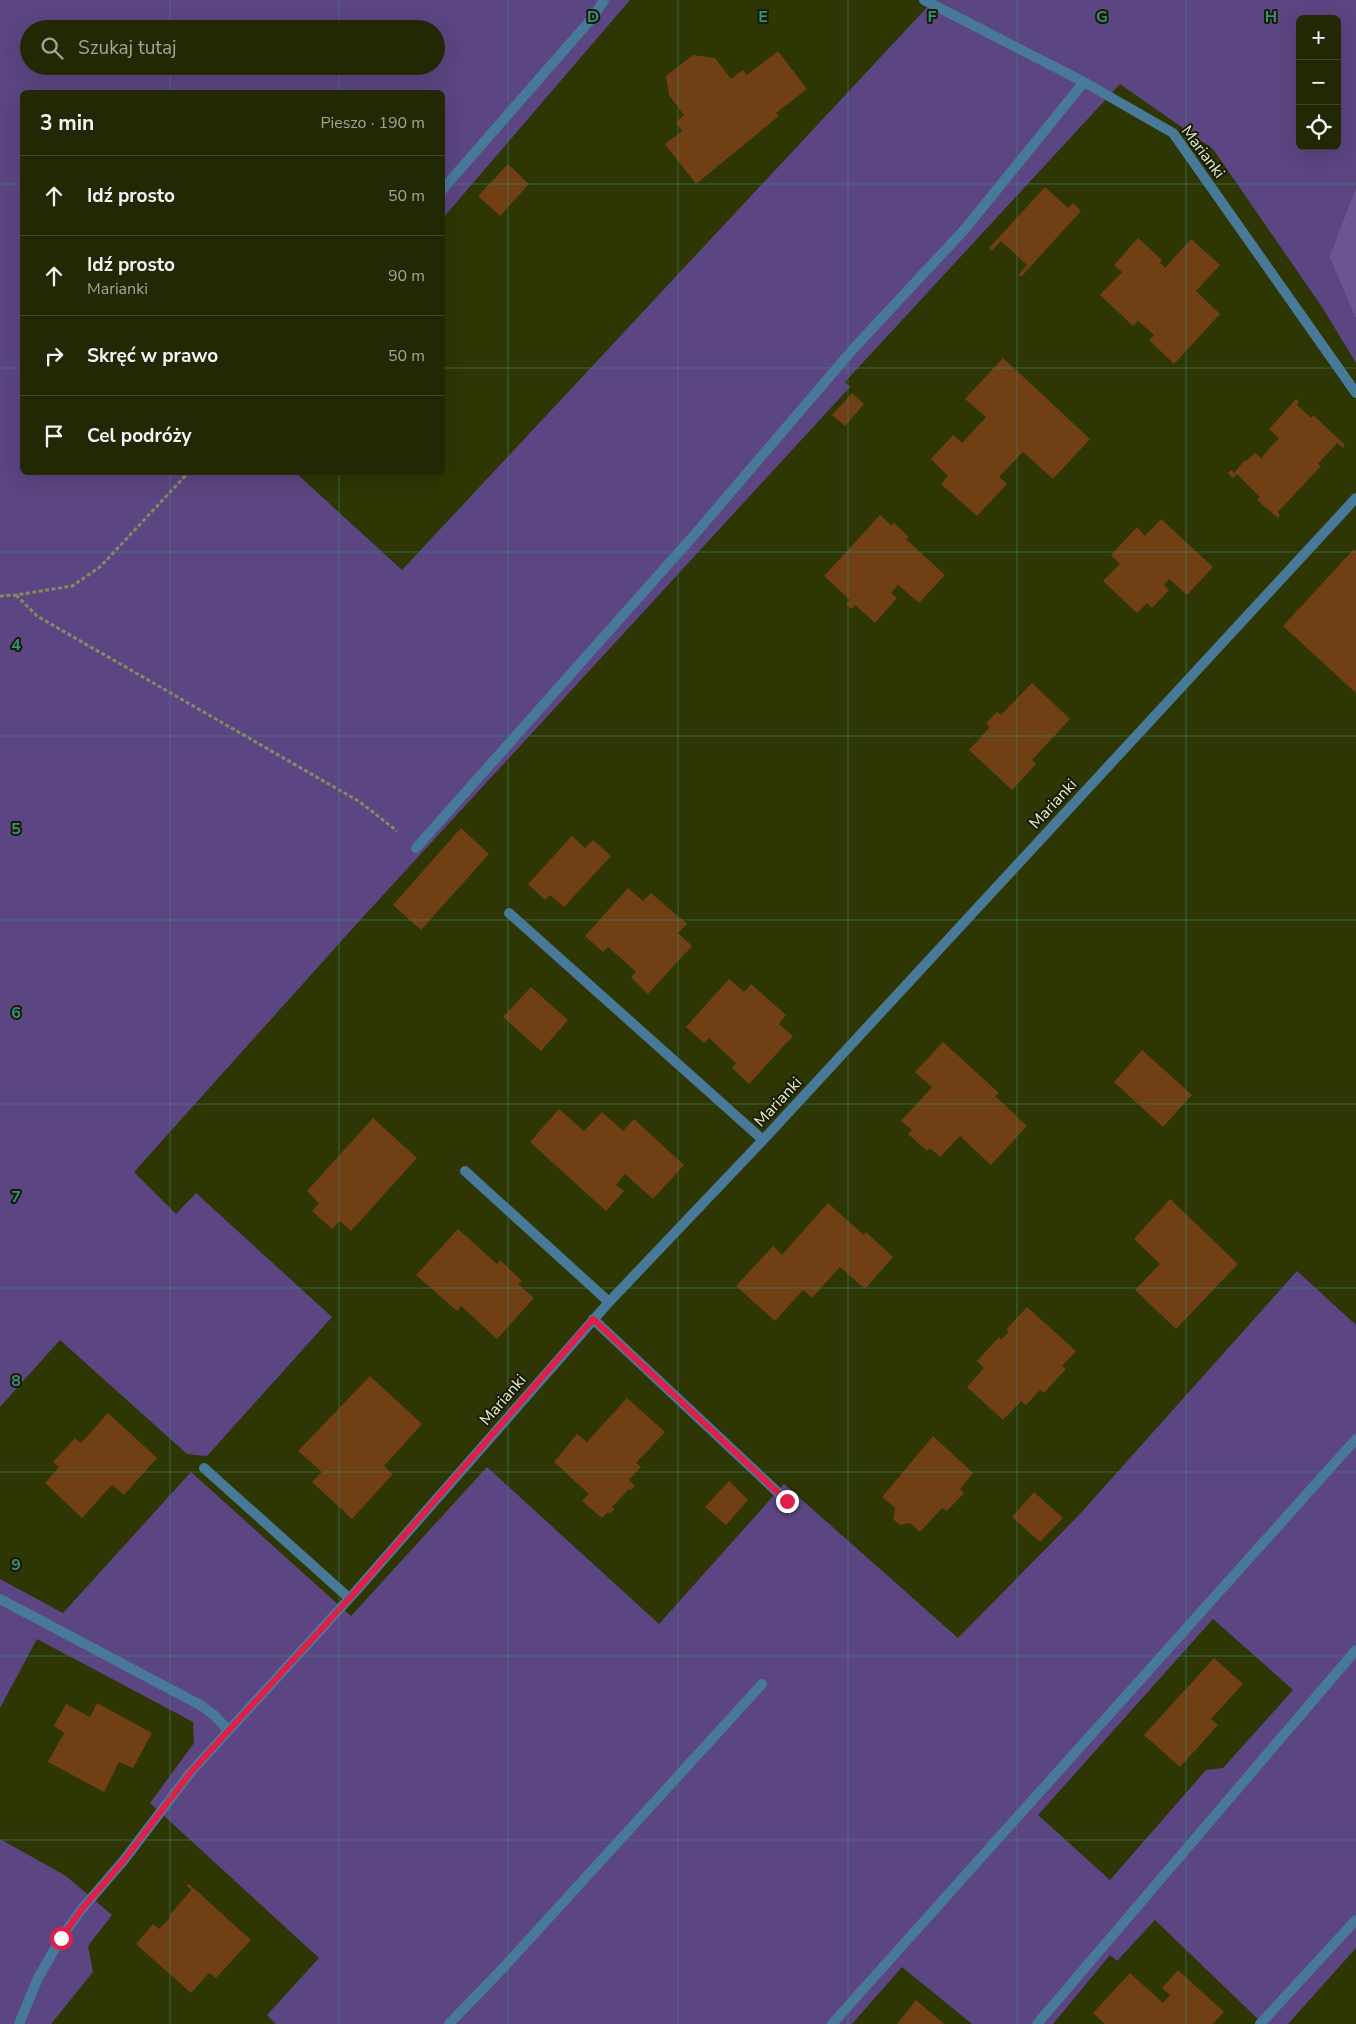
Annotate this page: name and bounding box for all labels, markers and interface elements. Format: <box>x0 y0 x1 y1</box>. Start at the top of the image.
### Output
text: D <box>587 6 599 28</box>
text: E <box>758 6 768 28</box>
text: F <box>928 6 937 28</box>
text: G <box>1096 6 1108 28</box>
text: H <box>1265 6 1277 28</box>
map controls <box>1296 15 1341 150</box>
button: + <box>1296 15 1341 60</box>
search box <box>20 20 445 75</box>
icon: search <box>38 34 66 62</box>
text: Szukaj tutaj <box>78 35 177 61</box>
button: − <box>1296 60 1341 105</box>
button: locate <box>1296 105 1341 150</box>
text: 3 min <box>40 109 94 137</box>
text: Pieszo · 190 m <box>320 112 425 134</box>
street label: Marianki <box>1176 121 1230 183</box>
icon: ahead <box>40 182 68 210</box>
text: Idź prosto <box>87 183 175 209</box>
text: 50 m <box>388 185 425 207</box>
text: Idź prosto <box>87 252 175 278</box>
icon: ahead <box>40 262 68 290</box>
text: 90 m <box>388 265 425 287</box>
text: Marianki <box>87 278 148 300</box>
icon: right <box>40 342 68 370</box>
text: Skręć w prawo <box>87 343 218 369</box>
text: 50 m <box>388 345 425 367</box>
icon: arrive <box>40 422 68 450</box>
text: Cel podróży <box>87 423 191 449</box>
text: 4 <box>11 634 21 656</box>
street label: Marianki <box>1024 774 1082 834</box>
text: 5 <box>11 818 21 840</box>
text: 6 <box>11 1002 21 1024</box>
street label: Marianki <box>749 1072 807 1132</box>
text: 7 <box>11 1186 21 1208</box>
text: 8 <box>11 1370 21 1392</box>
street label: Marianki <box>475 1370 531 1430</box>
route end <box>776 1490 799 1513</box>
text: 9 <box>11 1554 21 1576</box>
route start <box>50 1927 73 1950</box>

